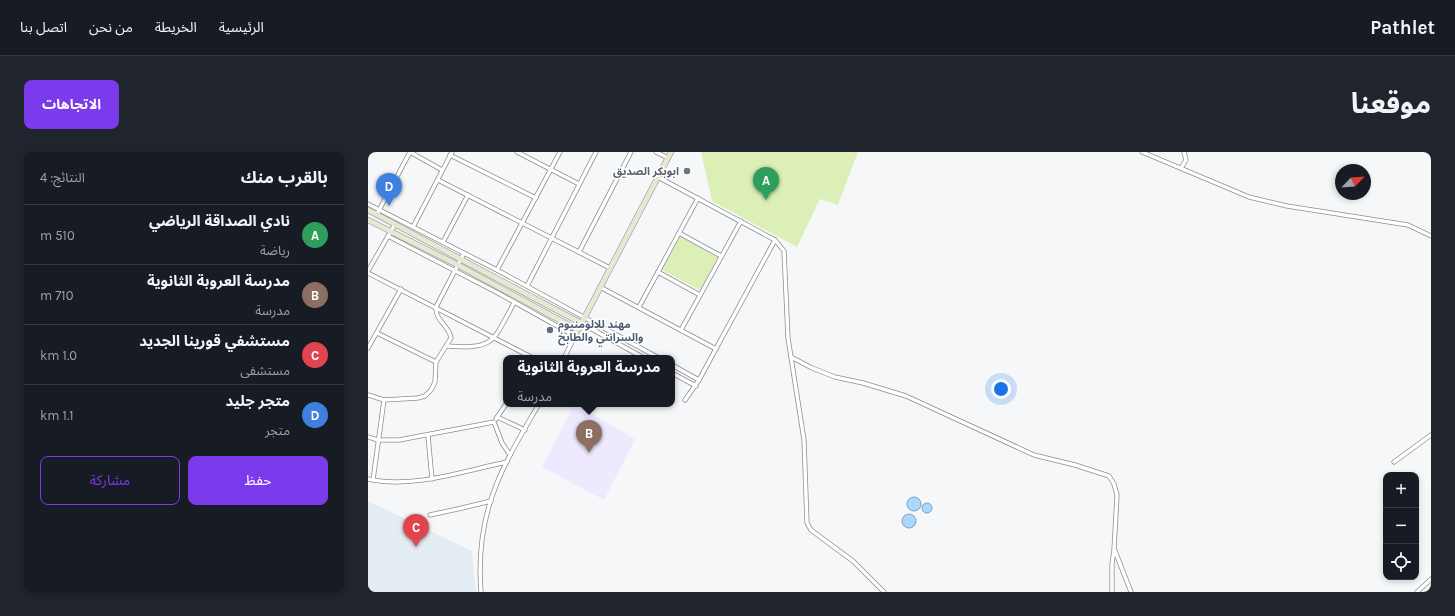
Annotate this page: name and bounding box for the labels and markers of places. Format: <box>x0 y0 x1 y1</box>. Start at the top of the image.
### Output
place label: ابوبكر الصديق <box>613 165 679 178</box>
marker: ابوبكر الصديق <box>682 166 692 176</box>
pin: A <box>753 167 779 200</box>
pin: D <box>376 173 402 206</box>
place label: مهند للالومنيوم والسرانتي والطابخ <box>558 318 643 347</box>
marker: مهند للالومنيوم والسرانتي والطابخ <box>545 325 555 335</box>
pin: B <box>576 420 602 453</box>
pin: C <box>403 514 429 547</box>

